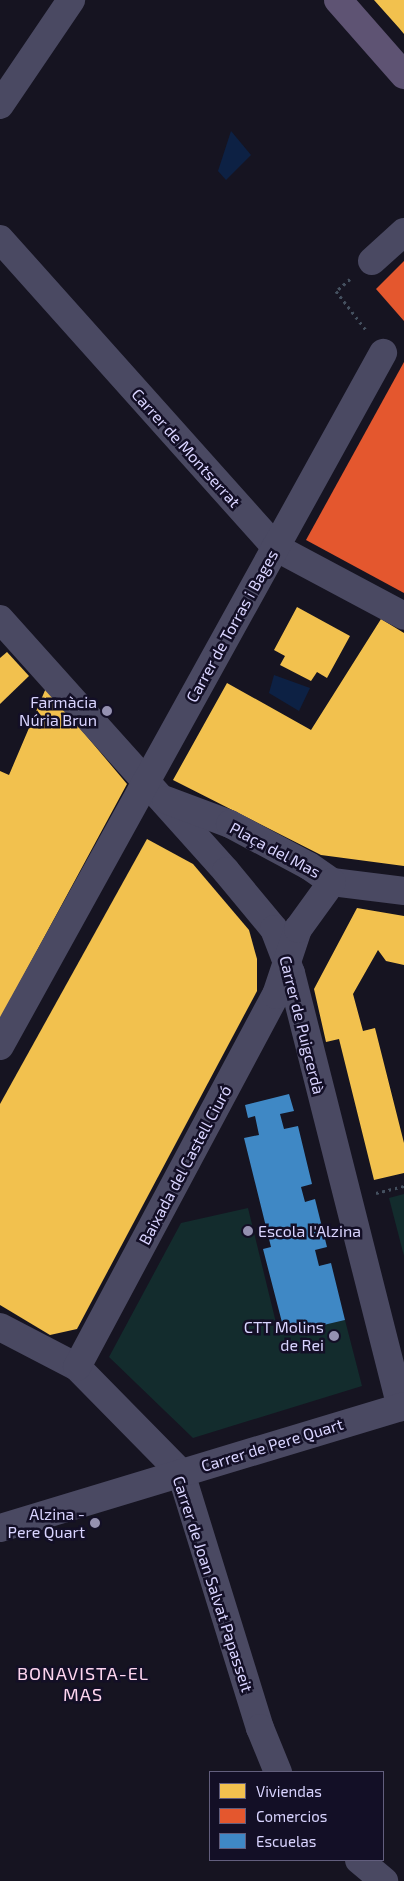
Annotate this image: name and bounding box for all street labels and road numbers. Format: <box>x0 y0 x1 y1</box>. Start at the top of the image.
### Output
street label: Carrer de Montserrat <box>128 385 244 511</box>
street label: Carrer de Torras i Bages <box>182 546 282 706</box>
street label: Plaça del Mas <box>226 818 324 882</box>
street label: Carrer de Puigcerdà <box>275 954 329 1096</box>
street label: Baixada del Castell Ciuró <box>135 1082 235 1248</box>
street label: Carrer de Pere Quart <box>198 1414 346 1476</box>
street label: Carrer de Joan Salvat Papasseit <box>169 1473 257 1695</box>

